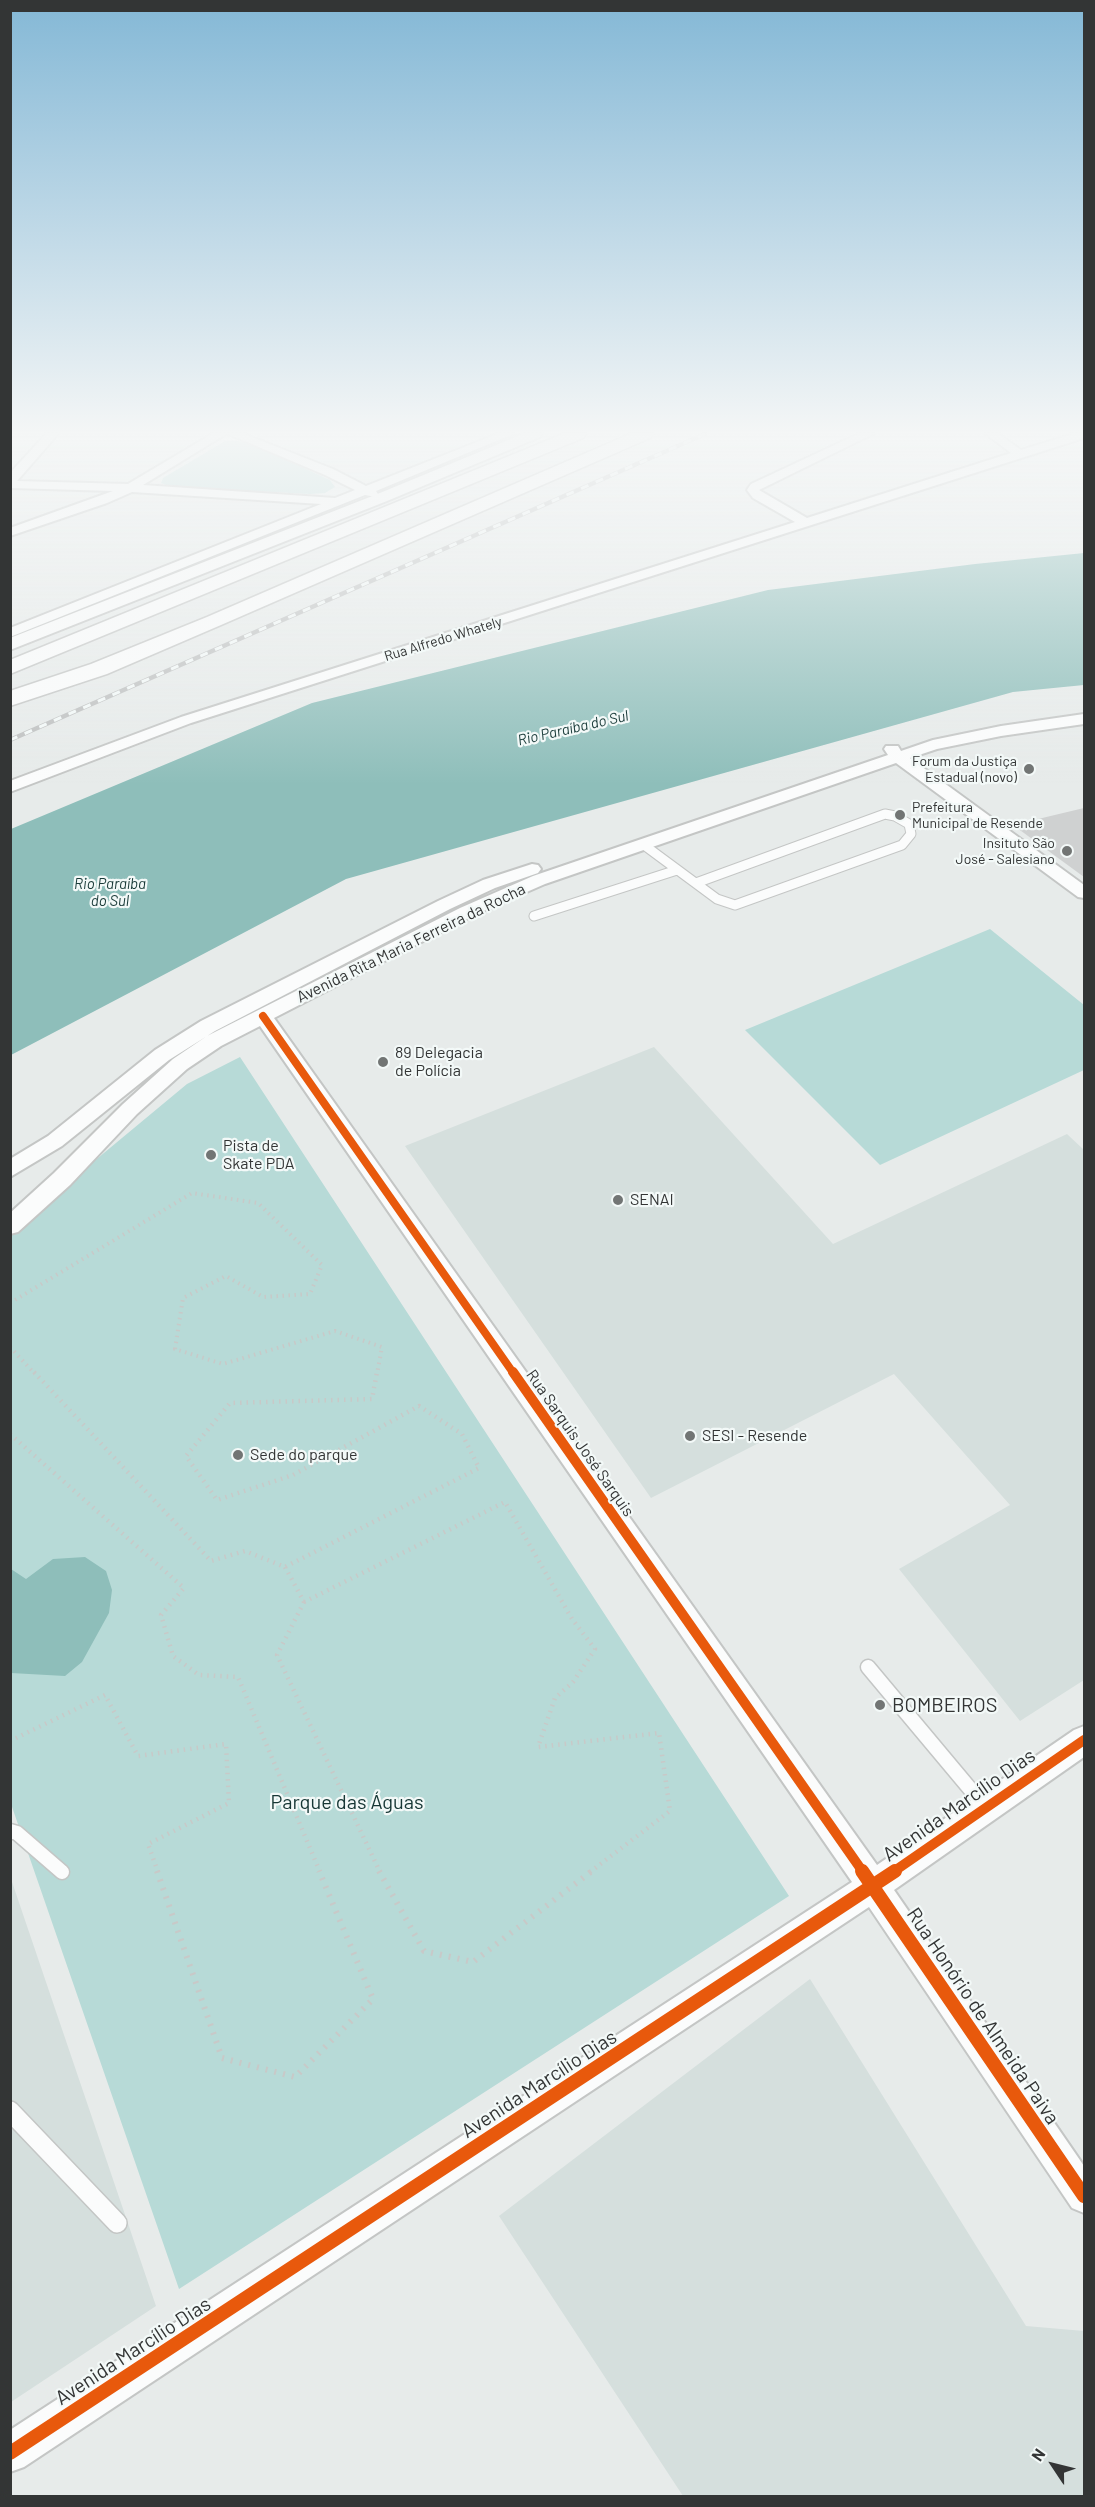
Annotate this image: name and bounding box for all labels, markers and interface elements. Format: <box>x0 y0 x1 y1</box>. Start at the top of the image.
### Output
street label: Rua Alfredo Whately <box>382 613 504 665</box>
water label: Rio Paraíba do Sul <box>516 706 630 750</box>
place label: Forum da Justiça Estadual (novo) <box>912 753 1017 786</box>
marker: Forum da Justiça Estadual (novo) <box>1022 762 1036 776</box>
place label: Prefeitura Municipal de Resende <box>912 799 1043 832</box>
marker: Prefeitura Municipal de Resende <box>893 808 907 822</box>
place label: Insituto São José - Salesiano <box>956 835 1055 868</box>
marker: Insituto São José - Salesiano <box>1060 844 1074 858</box>
water label: Rio Paraíba do Sul <box>74 875 146 910</box>
street label: Avenida Rita Maria Ferreira da Rocha <box>294 879 528 1007</box>
place label: 89 Delegacia de Polícia <box>395 1043 483 1081</box>
marker: 89 Delegacia de Polícia <box>376 1055 390 1069</box>
place label: Pista de Skate PDA <box>223 1136 294 1174</box>
marker: Pista de Skate PDA <box>204 1148 218 1162</box>
place label: SENAI <box>630 1190 674 1210</box>
marker: SENAI <box>611 1193 625 1207</box>
street label: Rua Sarquis José Sarquis <box>522 1366 638 1520</box>
place label: SESI - Resende <box>702 1426 807 1446</box>
marker: SESI - Resende <box>683 1429 697 1443</box>
place label: Sede do parque <box>250 1445 358 1465</box>
marker: Sede do parque <box>231 1448 245 1462</box>
place label: BOMBEIROS <box>892 1693 997 1717</box>
marker: BOMBEIROS <box>873 1698 887 1712</box>
street label: Avenida Marcílio Dias <box>878 1743 1040 1867</box>
park label: Parque das Águas <box>270 1790 424 1814</box>
street label: Rua Honório de Almeida Paiva <box>901 1903 1065 2129</box>
street label: Avenida Marcílio Dias <box>457 2025 621 2143</box>
street label: Avenida Marcílio Dias <box>51 2292 215 2410</box>
north arrow <box>1023 2435 1083 2495</box>
text: N <box>1027 2445 1049 2464</box>

